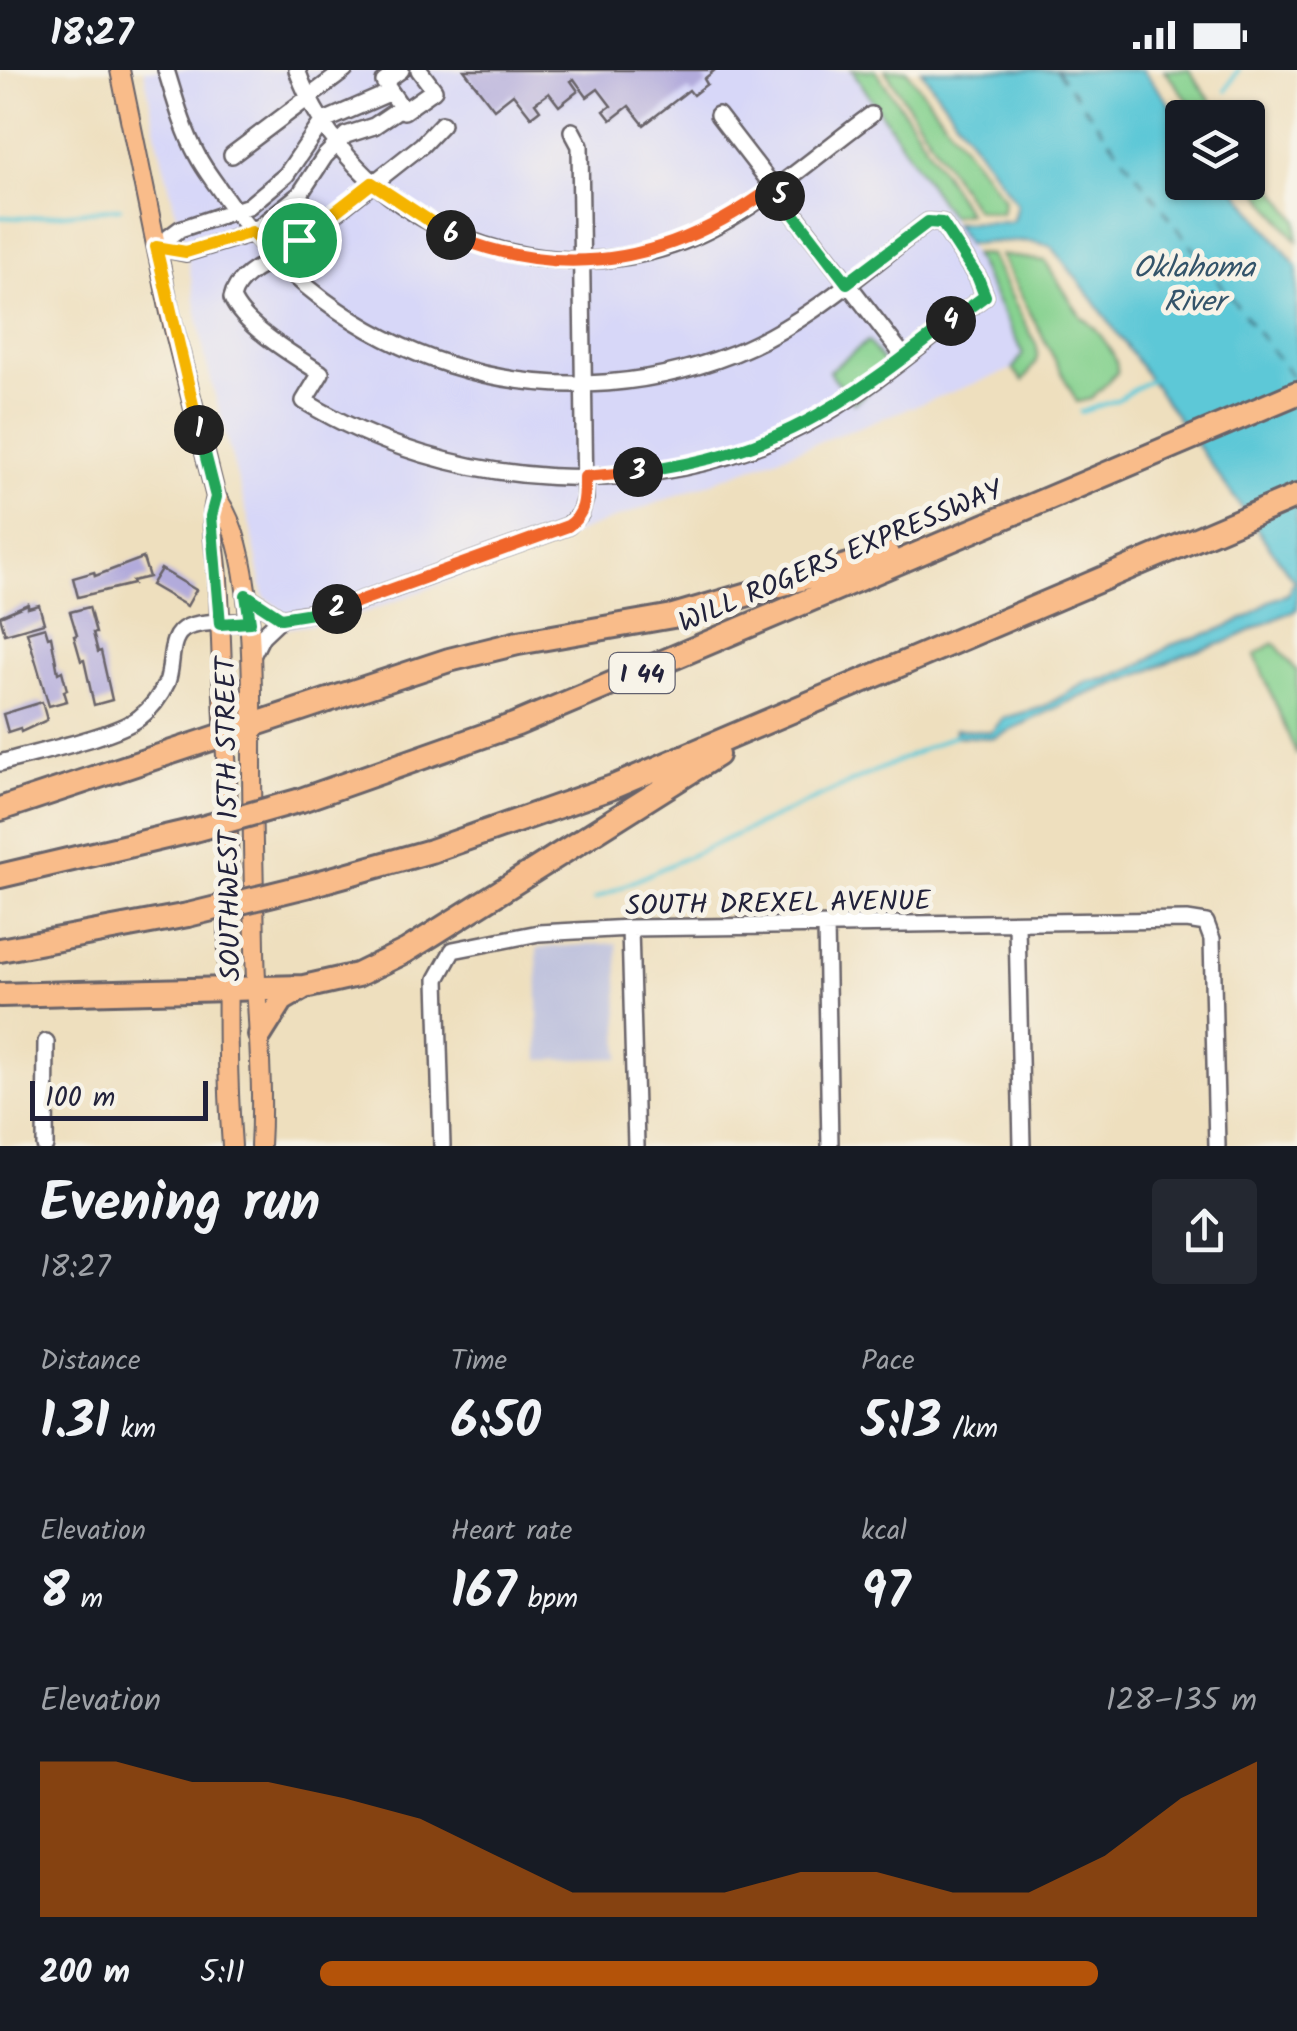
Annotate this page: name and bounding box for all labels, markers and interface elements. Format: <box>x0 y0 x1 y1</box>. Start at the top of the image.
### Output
text: 18:27 <box>50 5 133 65</box>
map controls <box>1165 100 1265 200</box>
button: layers <box>1165 100 1265 200</box>
pin: 5 <box>755 171 805 221</box>
text: 5 <box>773 173 787 218</box>
pin <box>257 198 342 283</box>
pin: 6 <box>426 210 476 260</box>
text: 6 <box>443 212 459 257</box>
icon: arrive <box>272 213 327 268</box>
water label: Oklahoma River <box>1133 245 1257 327</box>
pin: 4 <box>926 296 976 346</box>
text: 4 <box>943 298 959 343</box>
pin: 1 <box>174 405 224 455</box>
text: 1 <box>195 407 203 452</box>
pin: 3 <box>613 447 663 497</box>
text: 3 <box>630 449 646 494</box>
street label: WILL ROGERS EXPRESSWAY <box>672 468 1011 646</box>
pin: 2 <box>312 584 362 634</box>
text: 2 <box>329 586 345 631</box>
road number: I 44 <box>610 653 674 693</box>
street label: SOUTHWEST 15TH STREET <box>204 654 255 982</box>
street label: SOUTH DREXEL AVENUE <box>625 879 932 930</box>
scale bar <box>30 1076 208 1120</box>
text: 100 m <box>45 1076 115 1121</box>
text: Evening run <box>40 1162 320 1249</box>
button: share <box>1152 1179 1257 1284</box>
text: 18:27 <box>40 1243 111 1294</box>
text: Distance <box>40 1339 141 1384</box>
text: Time <box>451 1339 507 1384</box>
text: Pace <box>861 1339 915 1384</box>
text: 1.31 <box>40 1384 109 1464</box>
text: 6:50 <box>451 1384 541 1464</box>
text: 5:13 <box>861 1384 941 1464</box>
text: km <box>109 1407 156 1452</box>
text: /km <box>941 1407 998 1452</box>
text: Elevation <box>40 1509 146 1554</box>
text: Heart rate <box>451 1509 572 1554</box>
text: kcal <box>861 1509 907 1554</box>
text: 8 <box>40 1554 70 1634</box>
text: 167 <box>451 1554 516 1634</box>
text: 97 <box>861 1554 910 1634</box>
text: m <box>70 1577 103 1622</box>
text: bpm <box>516 1577 578 1622</box>
text: Elevation <box>40 1676 161 1727</box>
text: 128–135 m <box>1106 1676 1257 1727</box>
text: 200 m <box>40 1948 130 1999</box>
text: 5:11 <box>200 1948 245 1999</box>

